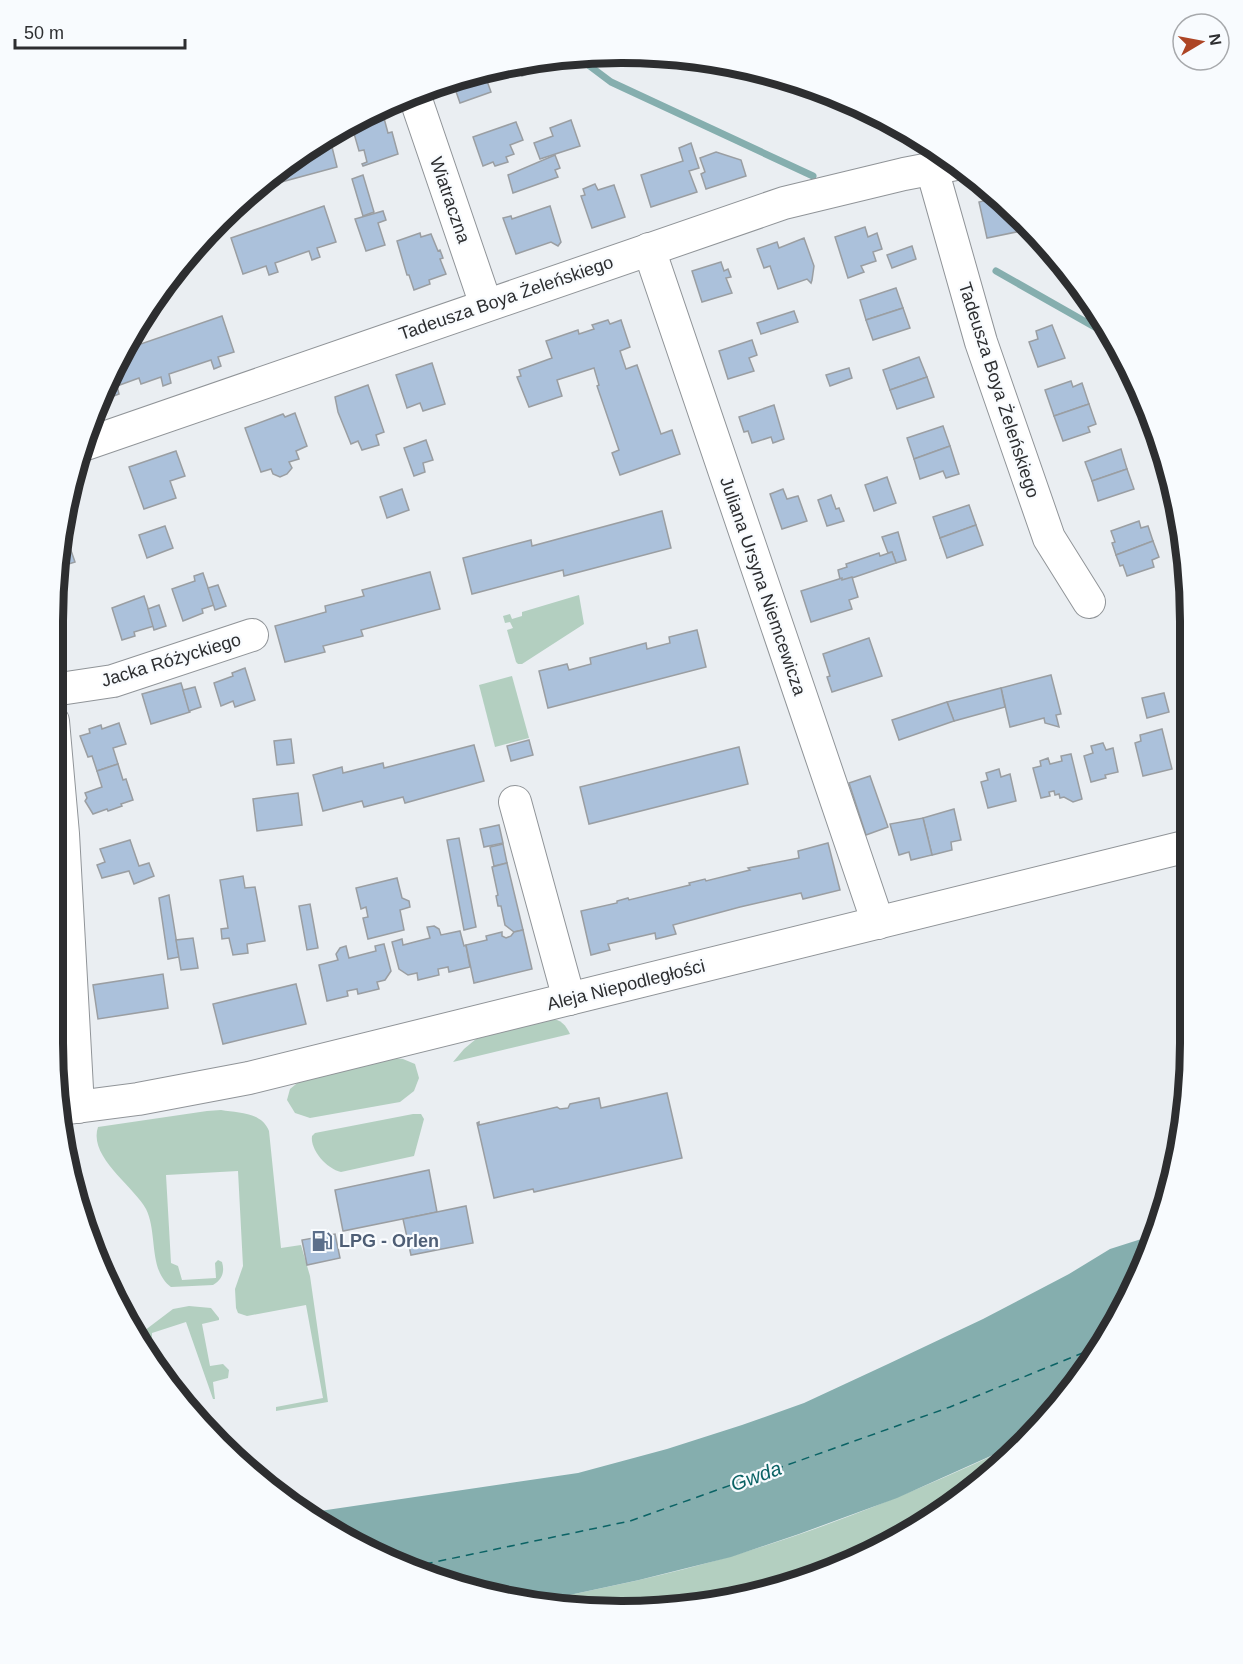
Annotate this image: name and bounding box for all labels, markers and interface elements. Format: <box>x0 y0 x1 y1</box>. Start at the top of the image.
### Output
scale bar <box>15 12 184 50</box>
north arrow <box>1171 12 1231 72</box>
text: 50 m <box>24 23 64 43</box>
text: N <box>1206 32 1225 47</box>
street label: Wiatraczna <box>426 154 474 247</box>
street label: Tadeusza Boya Żeleńskiego <box>396 252 616 344</box>
street label: Tadeusza Boya Żeleńskiego <box>955 280 1043 500</box>
street label: Juliana Ursyna Niemcewicza <box>716 474 810 699</box>
street label: Jacka Różyckiego <box>99 629 243 691</box>
street label: Aleja Niepodległości <box>545 956 707 1014</box>
fuel station icon: LPG - Orlen <box>310 1229 334 1253</box>
place label: LPG - Orlen <box>339 1231 439 1251</box>
water label: Gwda <box>728 1457 784 1495</box>

